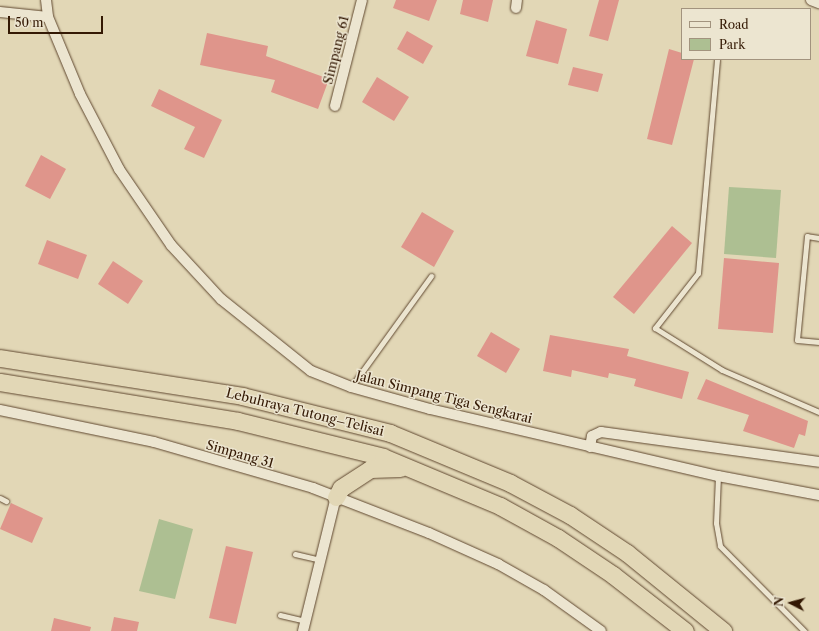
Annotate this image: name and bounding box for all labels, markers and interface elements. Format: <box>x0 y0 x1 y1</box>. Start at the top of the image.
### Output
scale bar <box>10 8 105 34</box>
legend <box>681 8 811 60</box>
street label: Simpang 61 <box>320 14 352 86</box>
text: 50 m <box>15 15 44 30</box>
text: Road <box>719 17 749 32</box>
text: Park <box>719 37 745 52</box>
street label: Jalan Simpang Tiga Sengkarai <box>354 367 534 427</box>
street label: Lebuhraya Tutong–Telisai <box>224 385 386 439</box>
street label: Simpang 31 <box>204 437 276 471</box>
north arrow <box>771 583 811 623</box>
text: N <box>772 596 787 607</box>

